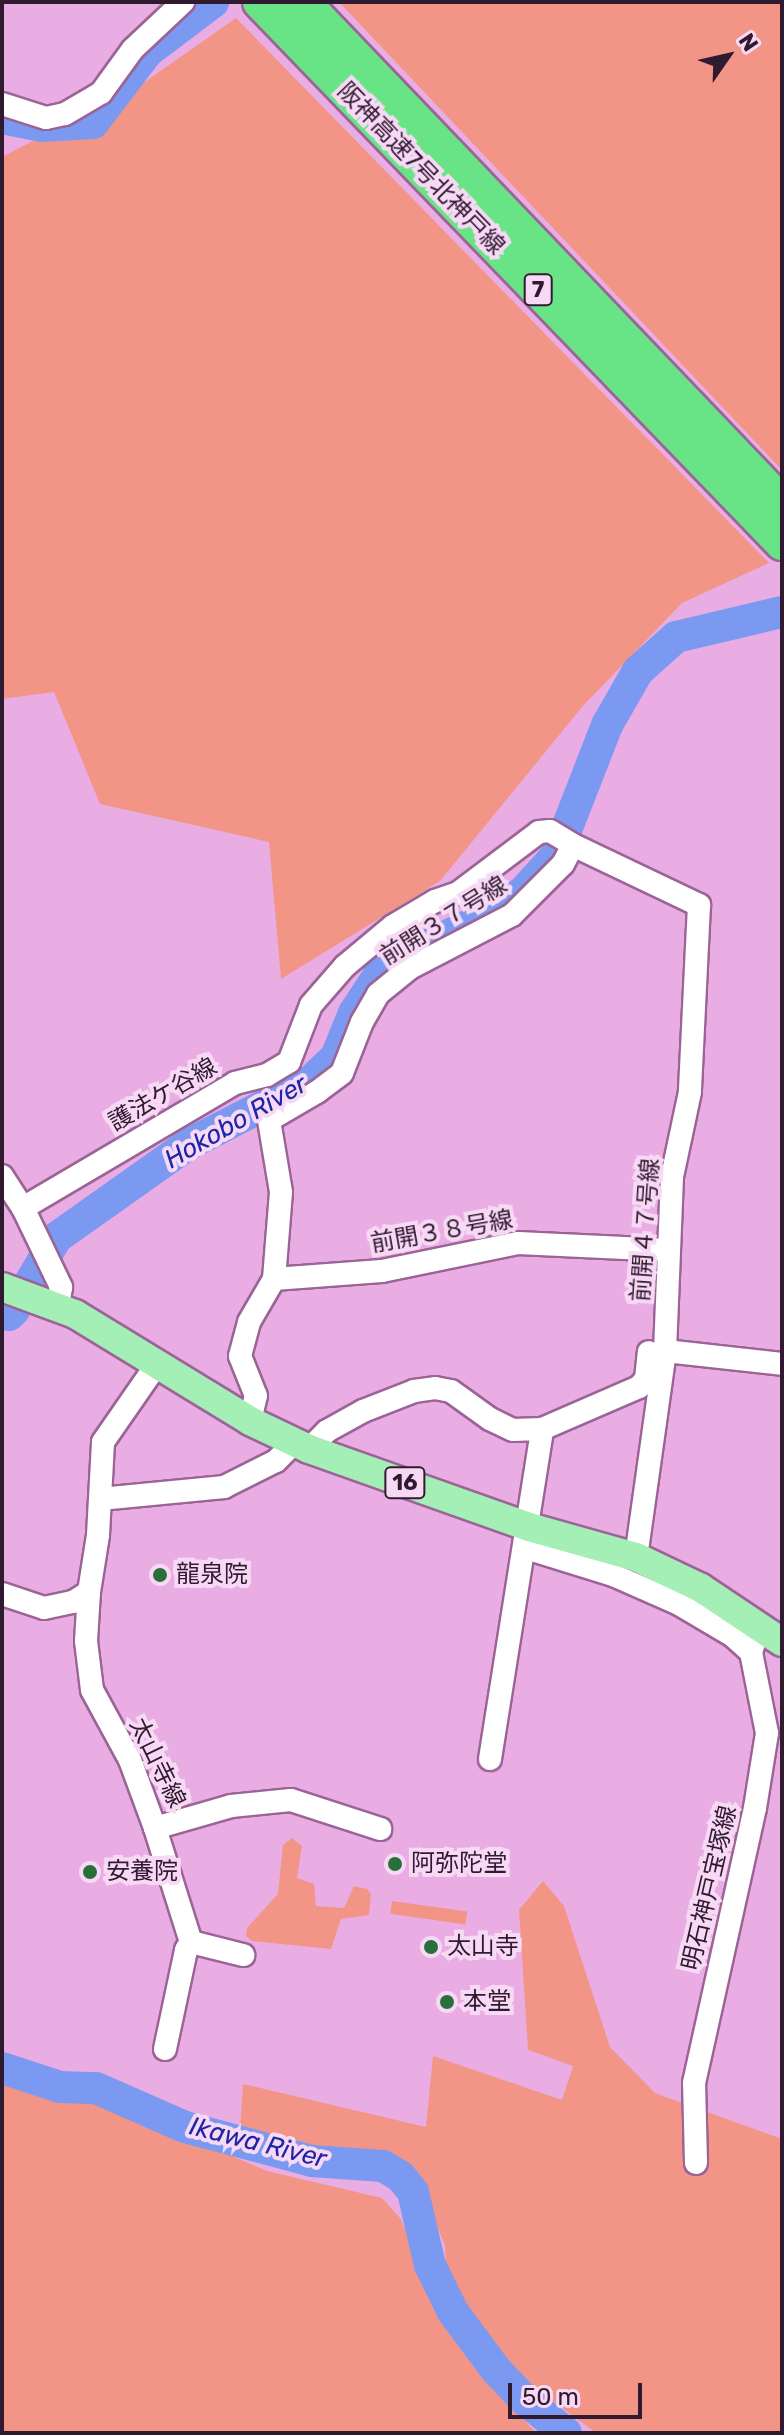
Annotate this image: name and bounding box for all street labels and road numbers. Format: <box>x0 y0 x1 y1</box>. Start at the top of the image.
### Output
street label: 阪神高速7号北神戸線 <box>331 77 511 261</box>
road number: 7 <box>522 272 554 308</box>
street label: 前開３７号線 <box>375 871 513 971</box>
street label: 護法ケ谷線 <box>104 1053 222 1137</box>
street label: 前開４７号線 <box>627 1157 665 1303</box>
street label: 前開３８号線 <box>369 1205 515 1259</box>
road number: 16 <box>383 1465 427 1501</box>
street label: 太山寺線 <box>123 1714 191 1812</box>
street label: 明石神戸宝塚線 <box>677 1803 743 1973</box>

